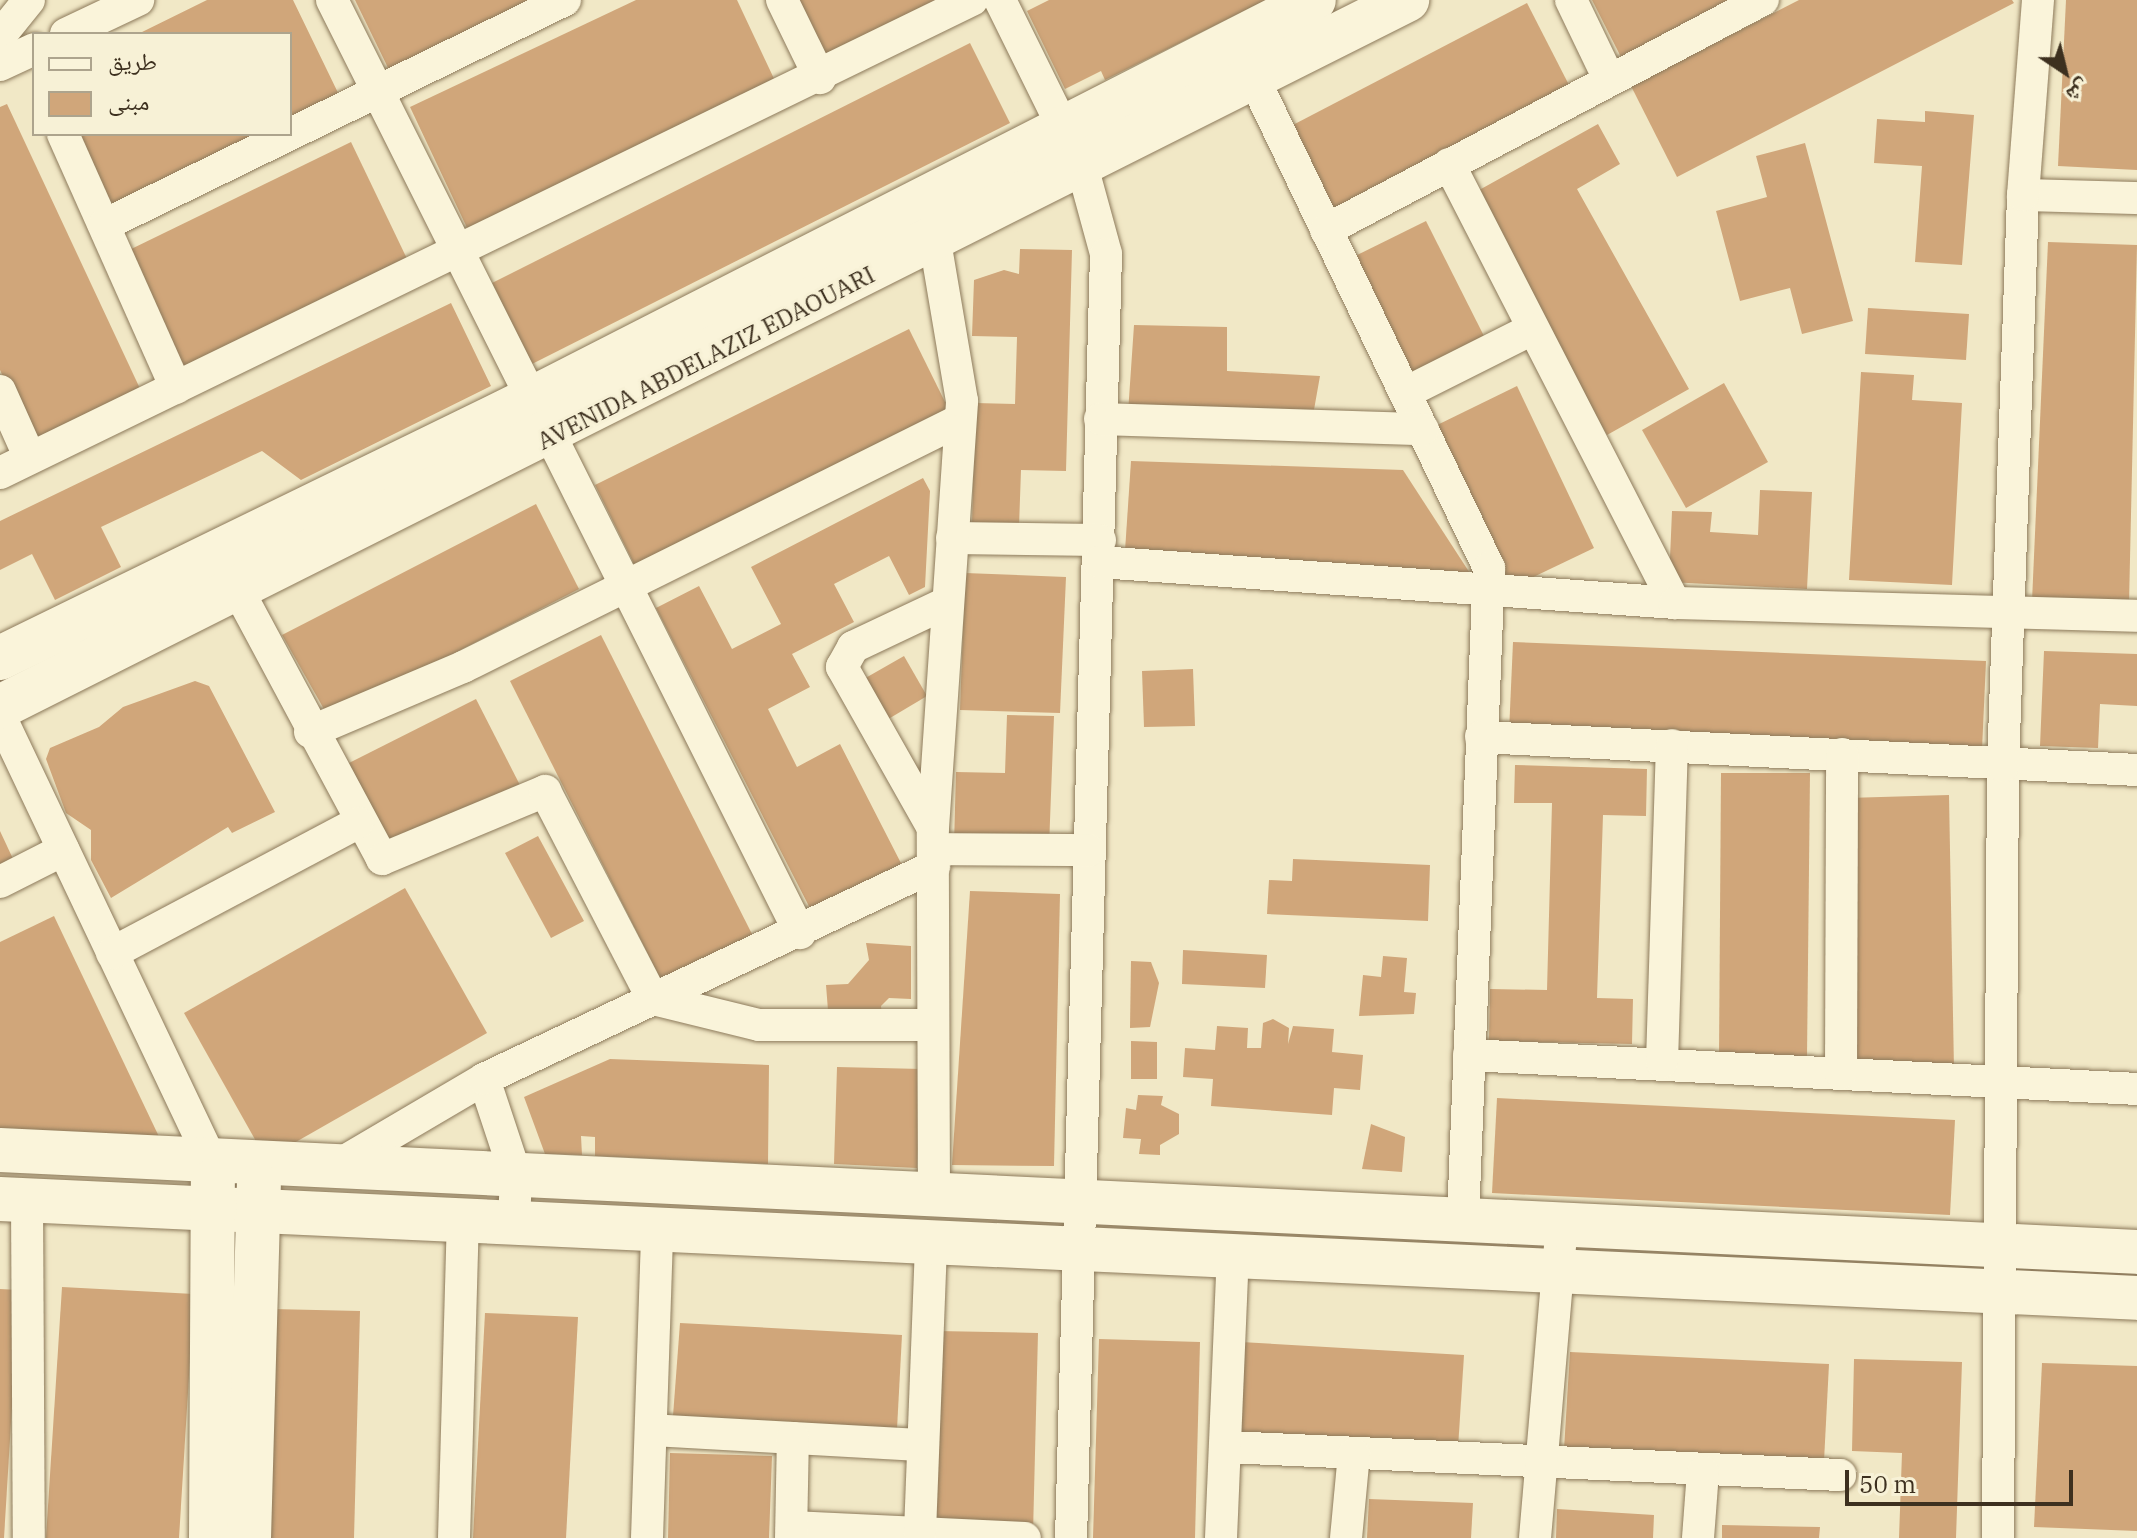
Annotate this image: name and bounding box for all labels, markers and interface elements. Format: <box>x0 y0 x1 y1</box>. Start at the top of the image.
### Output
legend <box>32 32 292 136</box>
north arrow <box>2025 32 2105 112</box>
text: طريق <box>108 45 157 77</box>
text: ش <box>2061 73 2097 111</box>
text: مبنى <box>108 85 149 117</box>
street label: AVENIDA ABDELAZIZ EDAOUARI <box>532 260 880 456</box>
scale bar <box>1849 1454 2077 1504</box>
text: 50 m <box>1859 1468 1916 1500</box>

